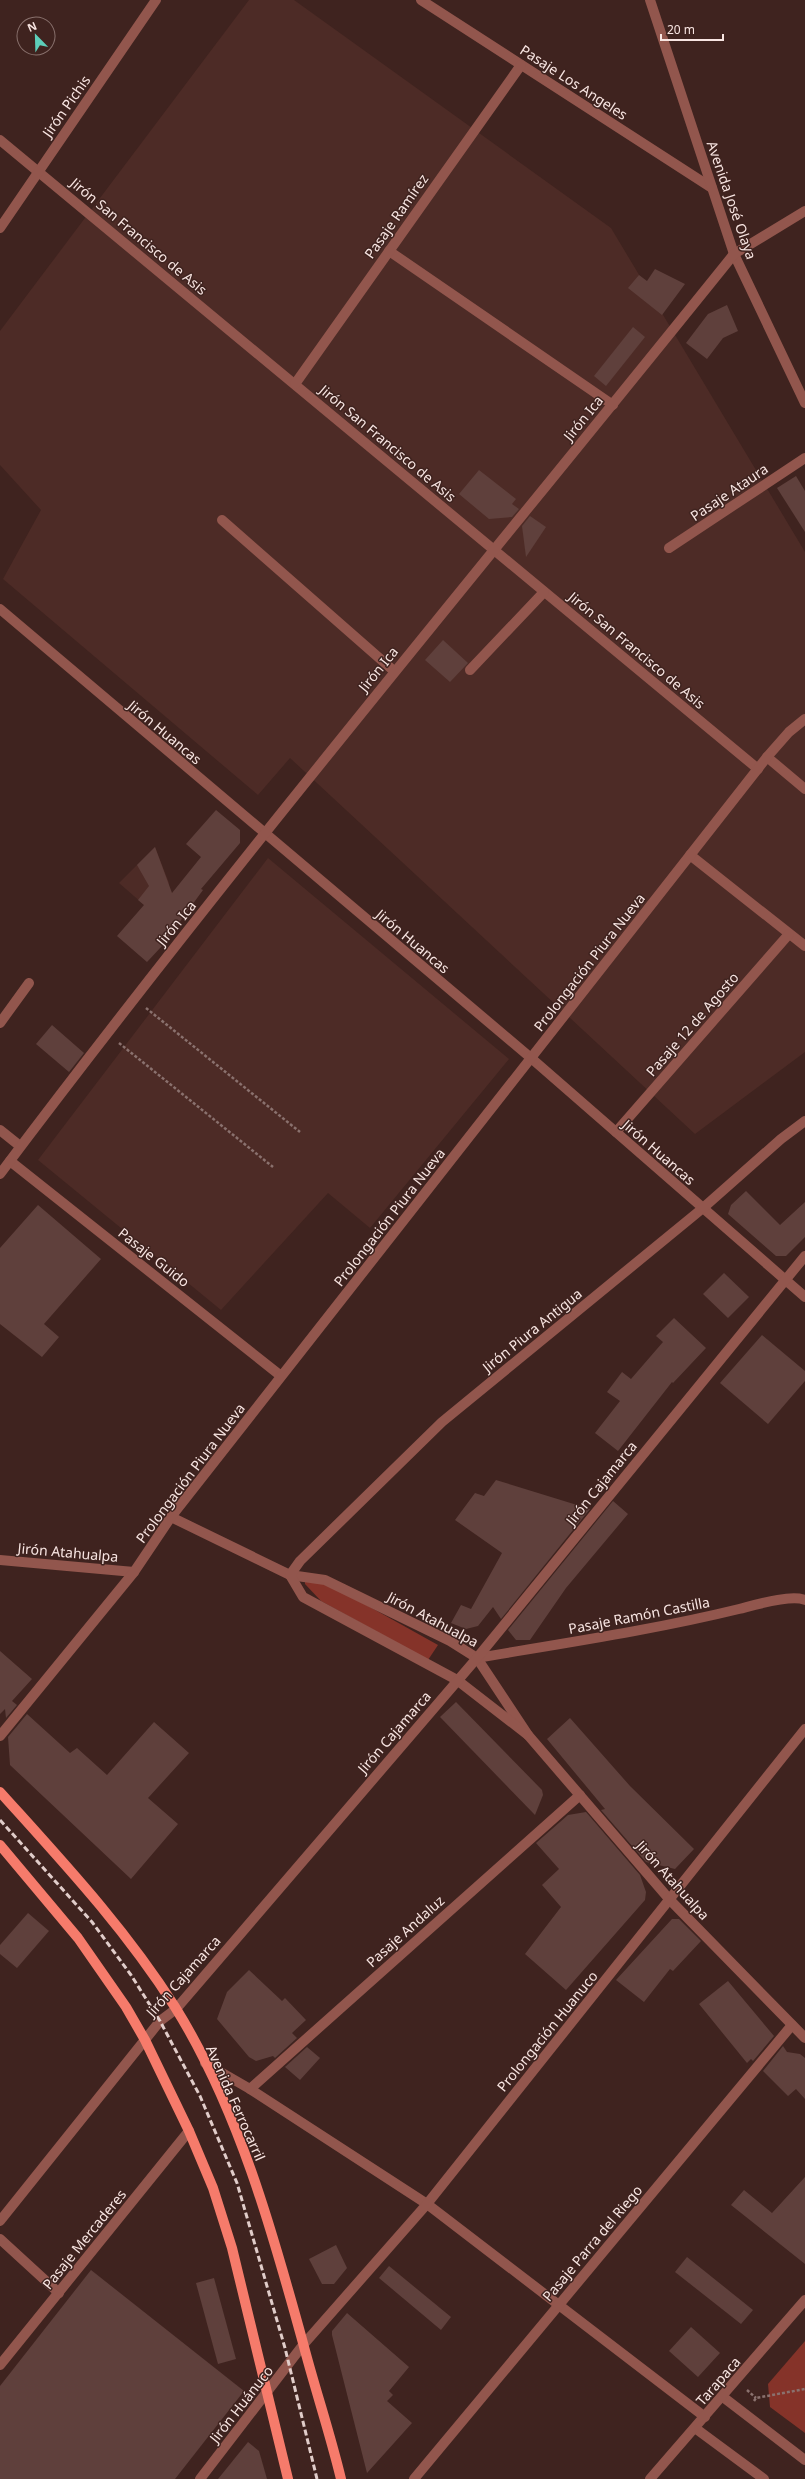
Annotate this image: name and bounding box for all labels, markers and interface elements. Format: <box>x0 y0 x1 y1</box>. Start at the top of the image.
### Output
north arrow <box>16 16 56 56</box>
scale bar <box>661 16 723 42</box>
text: N <box>25 18 39 35</box>
text: 20 m <box>667 21 695 38</box>
street label: Pasaje Los Angeles <box>517 40 632 124</box>
street label: Jirón Pichis <box>37 71 94 142</box>
street label: Avenida José Olaya <box>703 138 761 262</box>
street label: Pasaje Ramírez <box>360 170 432 262</box>
street label: Jirón San Francisco de Asis <box>65 172 212 299</box>
street label: Jirón San Francisco de Asis <box>314 379 461 506</box>
street label: Jirón Ica <box>558 391 607 446</box>
street label: Pasaje Ataura <box>686 459 772 525</box>
street label: Jirón San Francisco de Asis <box>563 586 710 713</box>
street label: Jirón Ica <box>353 642 402 697</box>
street label: Jirón Huancas <box>123 694 206 769</box>
street label: Prolongación Piura Nueva <box>529 889 649 1035</box>
street label: Jirón Ica <box>151 896 200 951</box>
street label: Jirón Huancas <box>371 903 454 978</box>
street label: Pasaje 12 de Agosto <box>641 968 743 1080</box>
street label: Jirón Huancas <box>617 1114 700 1189</box>
street label: Prolongación Piura Nueva <box>329 1144 449 1290</box>
street label: Pasaje Guido <box>114 1223 194 1291</box>
street label: Jirón Piura Antigua <box>477 1284 586 1377</box>
street label: Prolongación Piura Nueva <box>131 1399 249 1547</box>
street label: Jirón Cajamarca <box>560 1437 641 1531</box>
street label: Jirón Atahualpa <box>15 1538 119 1566</box>
street label: Jirón Atahualpa <box>382 1586 482 1651</box>
street label: Pasaje Ramón Castilla <box>567 1592 711 1638</box>
street label: Jirón Cajamarca <box>352 1687 435 1779</box>
street label: Jirón Atahualpa <box>631 1835 714 1924</box>
street label: Pasaje Andaluz <box>362 1891 448 1971</box>
street label: Jirón Cajamarca <box>140 1931 224 2022</box>
street label: Prolongación Huanuco <box>492 1967 602 2095</box>
street label: Avenida Ferrocarril <box>202 2042 270 2164</box>
street label: Pasaje Parra del Riego <box>538 2181 646 2305</box>
street label: Pasaje Mercaderes <box>38 2185 130 2293</box>
street label: Tarapaca <box>692 2353 744 2409</box>
street label: Jirón Huánuco <box>204 2361 277 2448</box>

